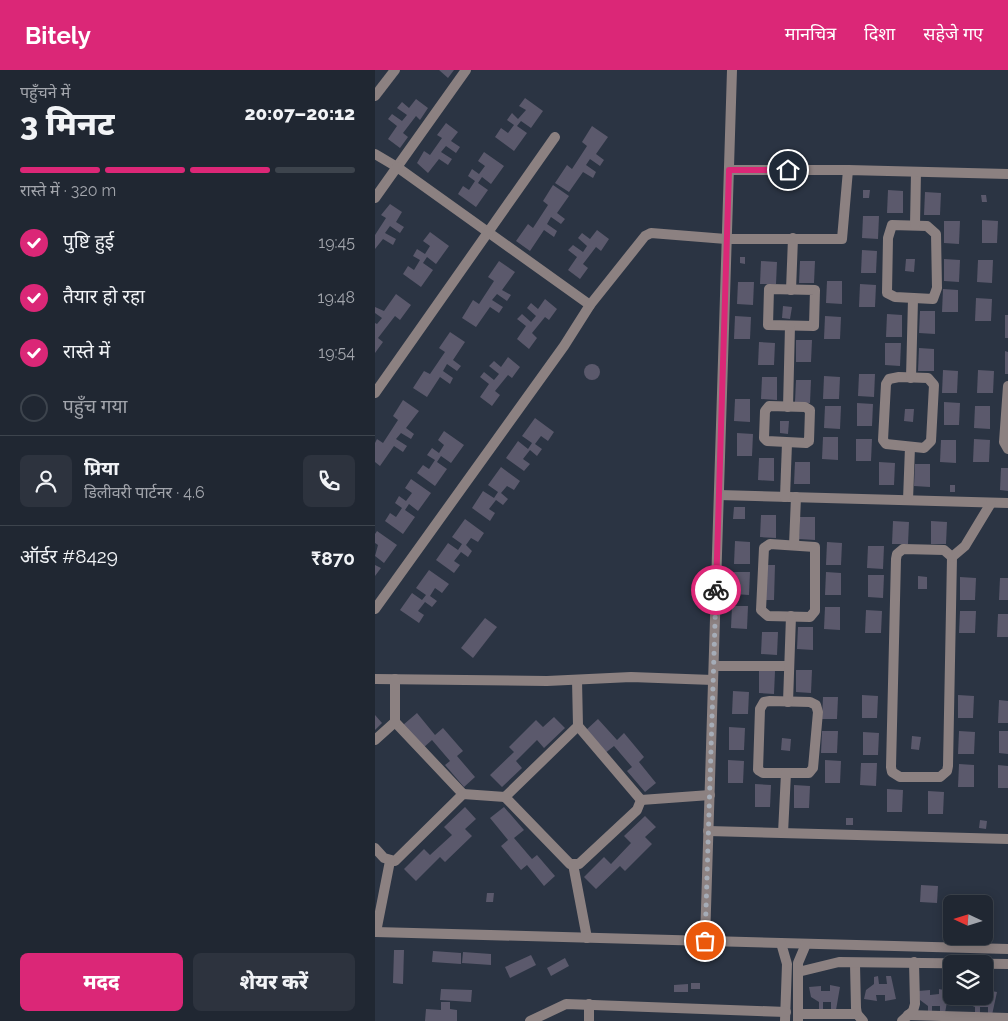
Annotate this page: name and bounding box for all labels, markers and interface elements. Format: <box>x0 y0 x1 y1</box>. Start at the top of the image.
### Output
text: Bitely <box>25 21 91 50</box>
text: मानचित्र <box>785 23 836 44</box>
text: दिशा <box>864 23 895 44</box>
text: सहेजे गए <box>923 23 983 44</box>
text: पहुँचने में <box>20 83 70 102</box>
text: 20:07–20:12 <box>244 102 355 124</box>
text: 3 मिनट <box>20 105 115 142</box>
pin <box>767 149 809 191</box>
icon: home <box>774 156 802 184</box>
text: रास्ते में · 320 m <box>20 181 116 200</box>
icon: check <box>20 229 48 257</box>
text: पुष्टि हुई <box>63 230 114 252</box>
text: 19:45 <box>318 233 355 252</box>
icon: check <box>20 284 48 312</box>
text: तैयार हो रहा <box>63 285 145 307</box>
text: 19:48 <box>318 288 355 307</box>
icon: check <box>20 339 48 367</box>
text: रास्ते में <box>63 340 110 362</box>
text: 19:54 <box>318 343 355 362</box>
text: पहुँच गया <box>63 395 127 417</box>
button: person <box>20 455 72 507</box>
button: phone <box>303 455 355 507</box>
text: प्रिया <box>84 457 119 479</box>
text: डिलीवरी पार्टनर · 4.6 <box>84 483 205 502</box>
text: ऑर्डर #8429 <box>20 545 118 567</box>
text: ₹870 <box>311 547 355 569</box>
courier <box>691 565 741 615</box>
icon: bike <box>702 576 730 604</box>
north arrow <box>943 895 993 945</box>
map controls <box>943 895 993 1005</box>
pin <box>684 920 726 962</box>
icon: bag <box>691 927 719 955</box>
button: मदद <box>20 953 183 1011</box>
button: शेयर करें <box>193 953 355 1011</box>
button: layers <box>943 955 993 1005</box>

